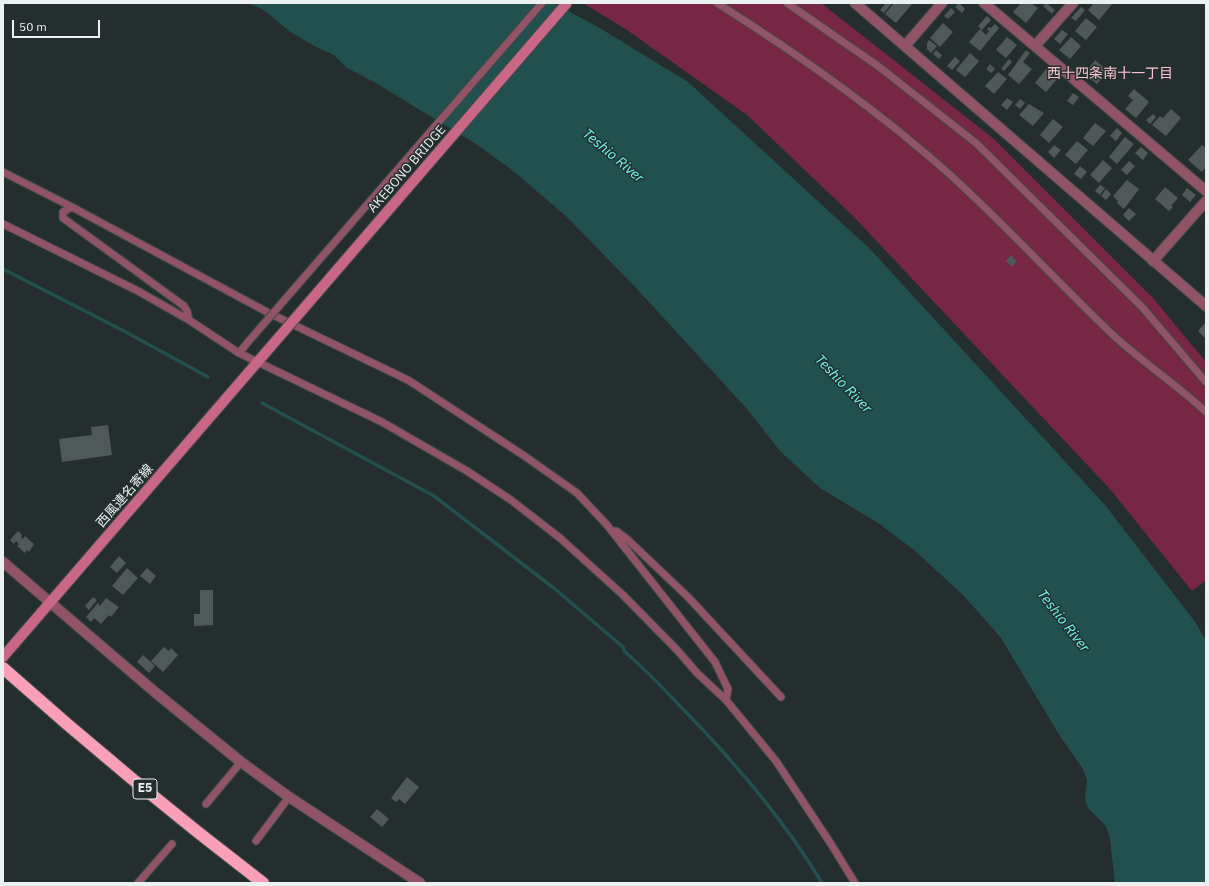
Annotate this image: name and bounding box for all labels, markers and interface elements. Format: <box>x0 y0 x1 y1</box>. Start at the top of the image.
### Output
scale bar <box>14 12 102 38</box>
text: 50 m <box>19 19 47 34</box>
district label: 西十四条南十一丁目 <box>1047 66 1173 82</box>
street label: AKEBONO BRIDGE <box>365 122 449 216</box>
water label: Teshio River <box>579 126 647 186</box>
water label: Teshio River <box>811 351 875 417</box>
street label: 西風連名寄線 <box>94 461 156 531</box>
water label: Teshio River <box>1033 586 1093 656</box>
road number: E5 <box>133 779 157 799</box>

